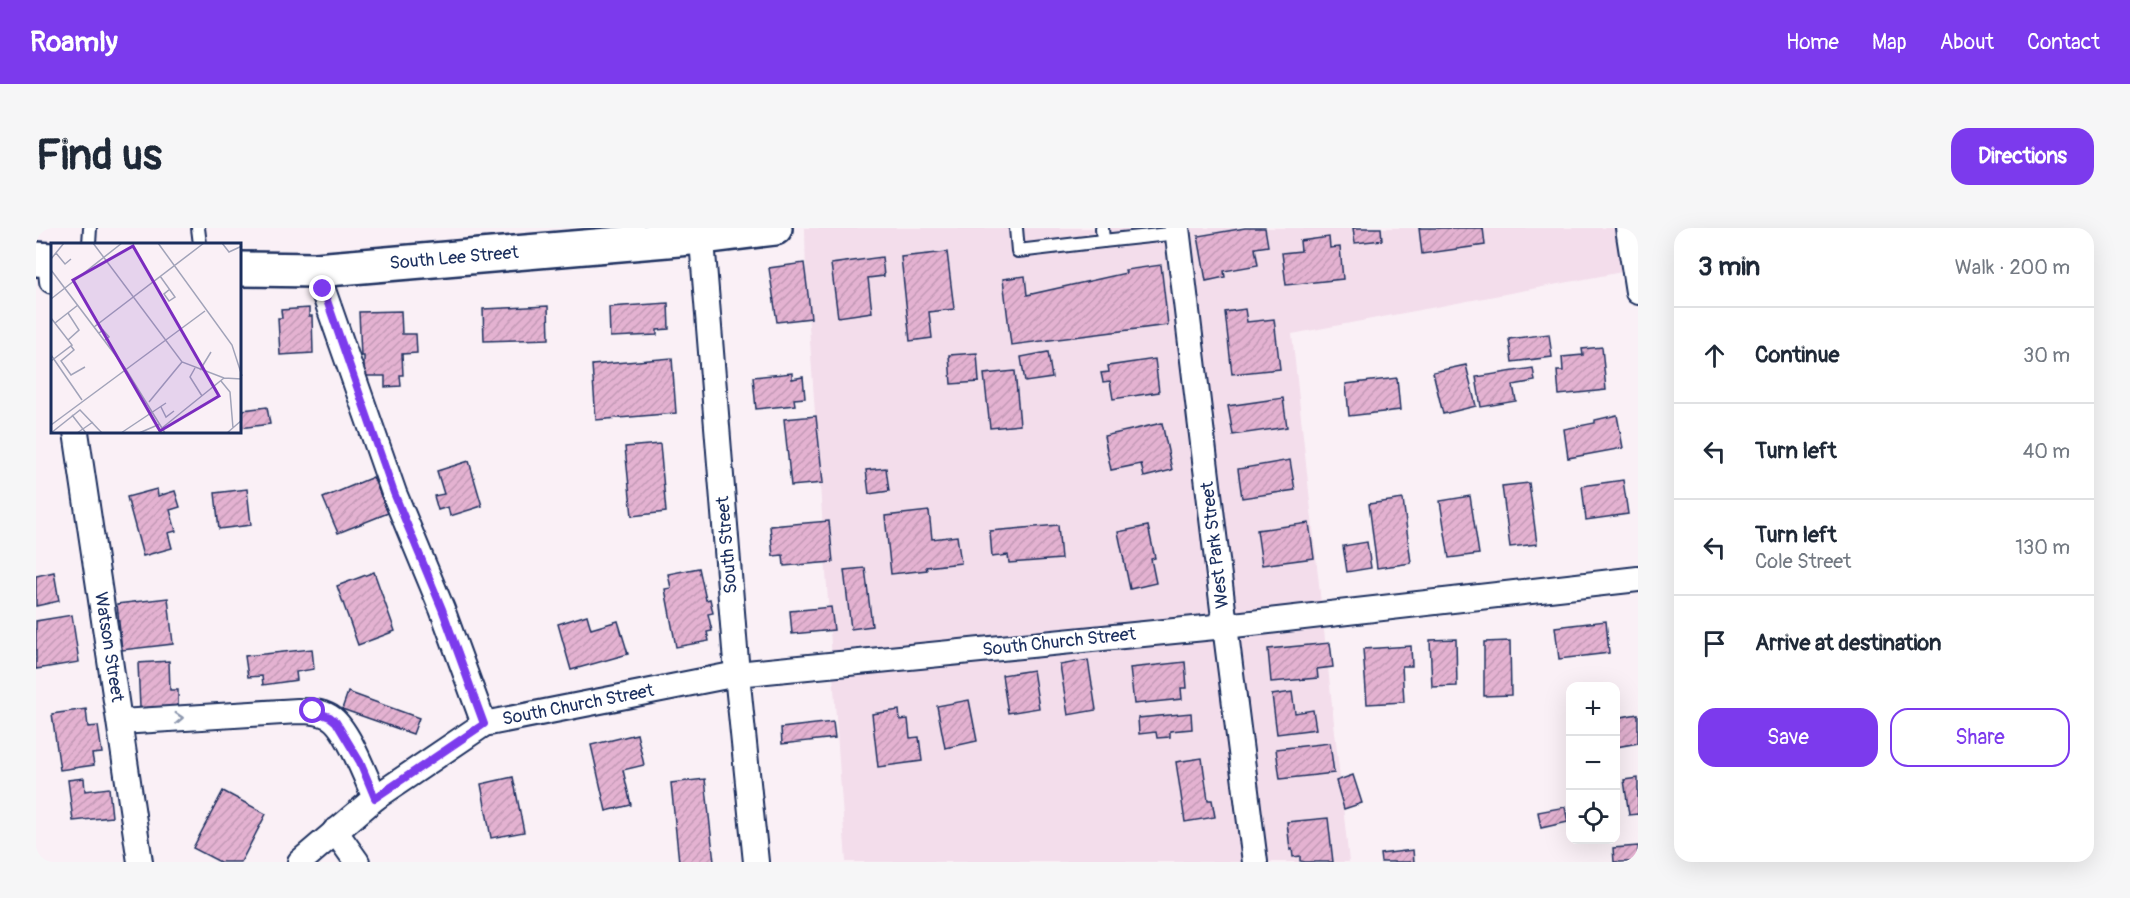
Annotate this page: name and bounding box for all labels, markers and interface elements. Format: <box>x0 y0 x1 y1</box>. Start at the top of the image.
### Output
text: Roamly <box>30 25 118 60</box>
text: Home <box>1786 29 1839 56</box>
text: Map <box>1872 29 1907 56</box>
text: About <box>1940 29 1994 56</box>
text: Contact <box>2027 29 2100 56</box>
button: Directions <box>1951 128 2094 185</box>
text: Find us <box>36 130 162 182</box>
street label: South Lee Street <box>389 241 520 275</box>
inset map <box>51 243 242 434</box>
text: 3 min <box>1698 251 1760 283</box>
text: Walk · 200 m <box>1955 255 2070 280</box>
route end <box>309 275 335 301</box>
icon: ahead <box>1698 339 1731 372</box>
text: Continue <box>1755 341 1839 369</box>
text: 30 m <box>2023 343 2070 368</box>
icon: left <box>1698 435 1731 468</box>
text: Turn left <box>1755 437 1837 465</box>
text: 40 m <box>2023 439 2070 464</box>
street label: West Park Street <box>1196 479 1234 610</box>
street label: South Street <box>711 495 743 595</box>
text: Turn left <box>1755 521 1837 549</box>
icon: left <box>1698 531 1731 564</box>
text: 130 m <box>2015 535 2070 560</box>
text: Cole Street <box>1755 549 1851 574</box>
street label: Watson Street <box>89 590 129 704</box>
street label: South Church Street <box>981 622 1138 661</box>
icon: arrive <box>1698 627 1731 660</box>
text: Arrive at destination <box>1755 629 1941 657</box>
street label: South Church Street <box>500 679 657 731</box>
map controls <box>1566 682 1620 844</box>
button: + <box>1566 682 1620 736</box>
route start <box>299 697 325 723</box>
button: Save <box>1698 708 1878 767</box>
button: Share <box>1890 708 2070 767</box>
one-way arrow <box>174 712 183 725</box>
button: − <box>1566 736 1620 790</box>
button: locate <box>1566 790 1620 844</box>

